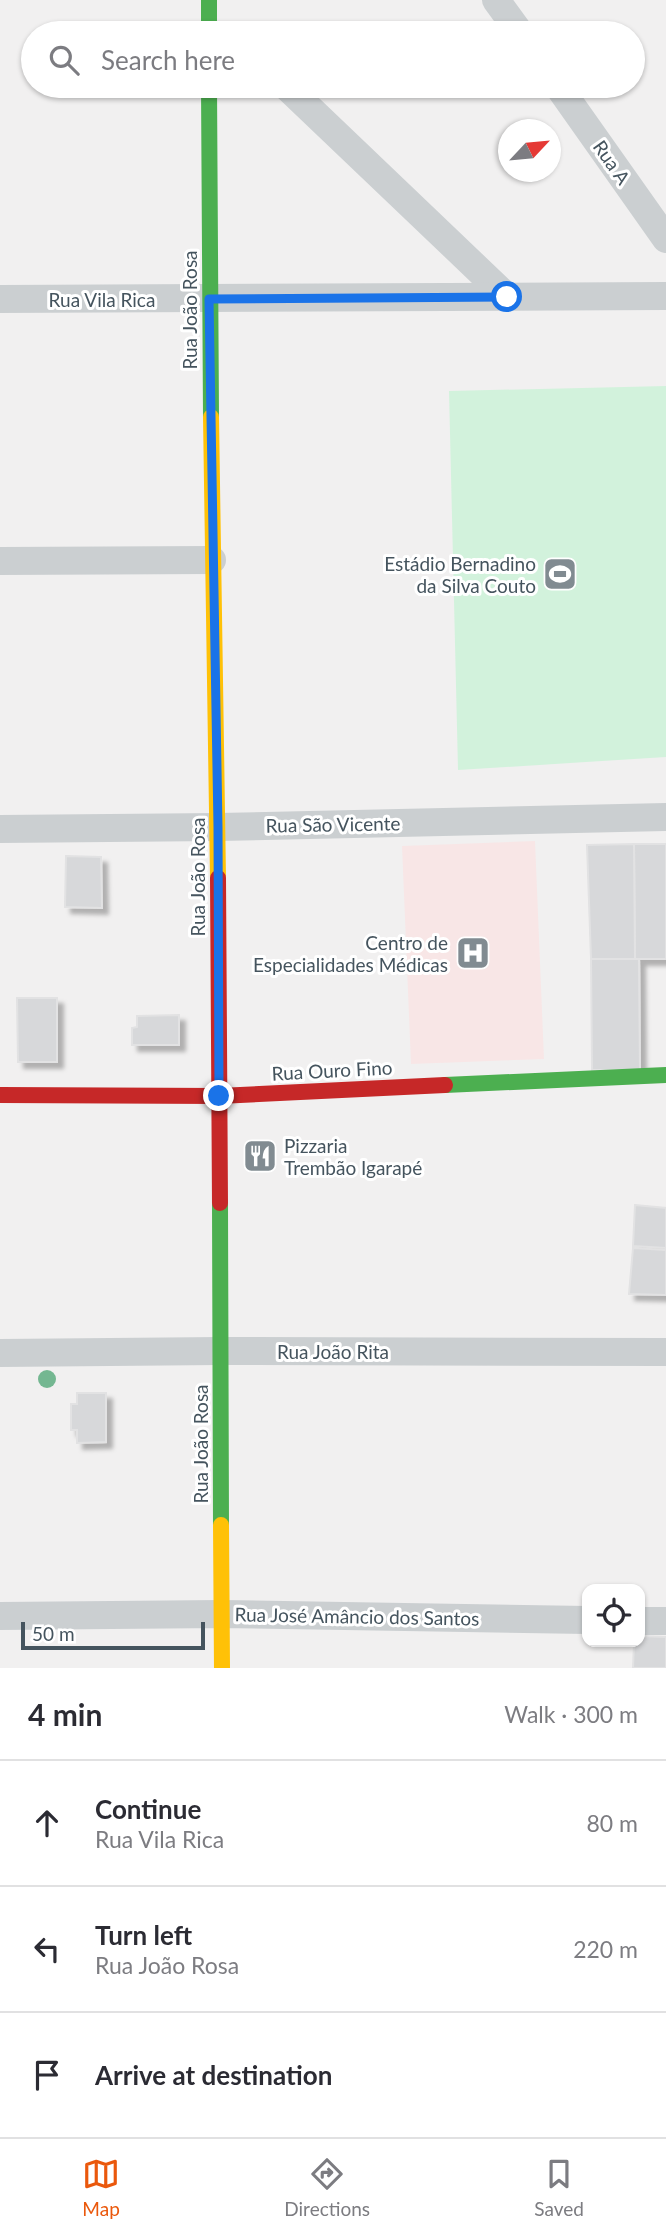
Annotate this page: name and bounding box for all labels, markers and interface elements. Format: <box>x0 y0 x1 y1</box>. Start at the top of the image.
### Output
search box <box>21 21 645 98</box>
icon: search <box>45 41 83 79</box>
text: Search here <box>101 44 235 76</box>
north arrow <box>498 119 561 182</box>
street label: Rua A <box>589 135 635 189</box>
street label: Rua João Rosa <box>178 250 201 370</box>
route start <box>491 281 522 312</box>
street label: Rua Vila Rica <box>49 288 155 311</box>
place label: Estádio Bernadino da Silva Couto <box>384 552 536 597</box>
sports icon: Estádio Bernadino da Silva Couto <box>541 555 579 593</box>
street label: Rua São Vicente <box>266 811 400 837</box>
street label: Rua João Rosa <box>186 817 209 937</box>
place label: Centro de Especialidades Médicas <box>253 931 448 976</box>
hospital icon: Centro de Especialidades Médicas <box>454 934 492 972</box>
street label: Rua Ouro Fino <box>271 1055 393 1085</box>
route end <box>203 1080 234 1111</box>
place label: Pizzaria Trembão Igarapé <box>284 1134 422 1179</box>
restaurant icon: Pizzaria Trembão Igarapé <box>241 1137 279 1175</box>
street label: Rua João Rita <box>277 1340 389 1363</box>
street label: Rua João Rosa <box>189 1384 212 1504</box>
map controls <box>582 1584 645 1647</box>
button: locate <box>582 1584 645 1647</box>
street label: Rua José Amâncio dos Santos <box>234 1602 480 1630</box>
scale bar <box>21 1619 205 1651</box>
text: 50 m <box>32 1622 75 1645</box>
text: 4 min <box>28 1696 102 1732</box>
text: Walk · 300 m <box>504 1700 638 1728</box>
text: Continue <box>95 1793 201 1825</box>
icon: ahead <box>28 1804 66 1842</box>
text: 80 m <box>587 1809 638 1837</box>
text: Rua Vila Rica <box>95 1825 224 1853</box>
text: Turn left <box>95 1919 192 1951</box>
icon: left <box>28 1930 66 1968</box>
text: 220 m <box>573 1935 638 1963</box>
text: Rua João Rosa <box>95 1951 239 1979</box>
icon: arrive <box>28 2056 66 2094</box>
text: Arrive at destination <box>95 2059 332 2091</box>
tab: Map <box>82 2155 120 2220</box>
tab: Directions <box>284 2155 370 2220</box>
tab: Saved <box>534 2155 584 2220</box>

